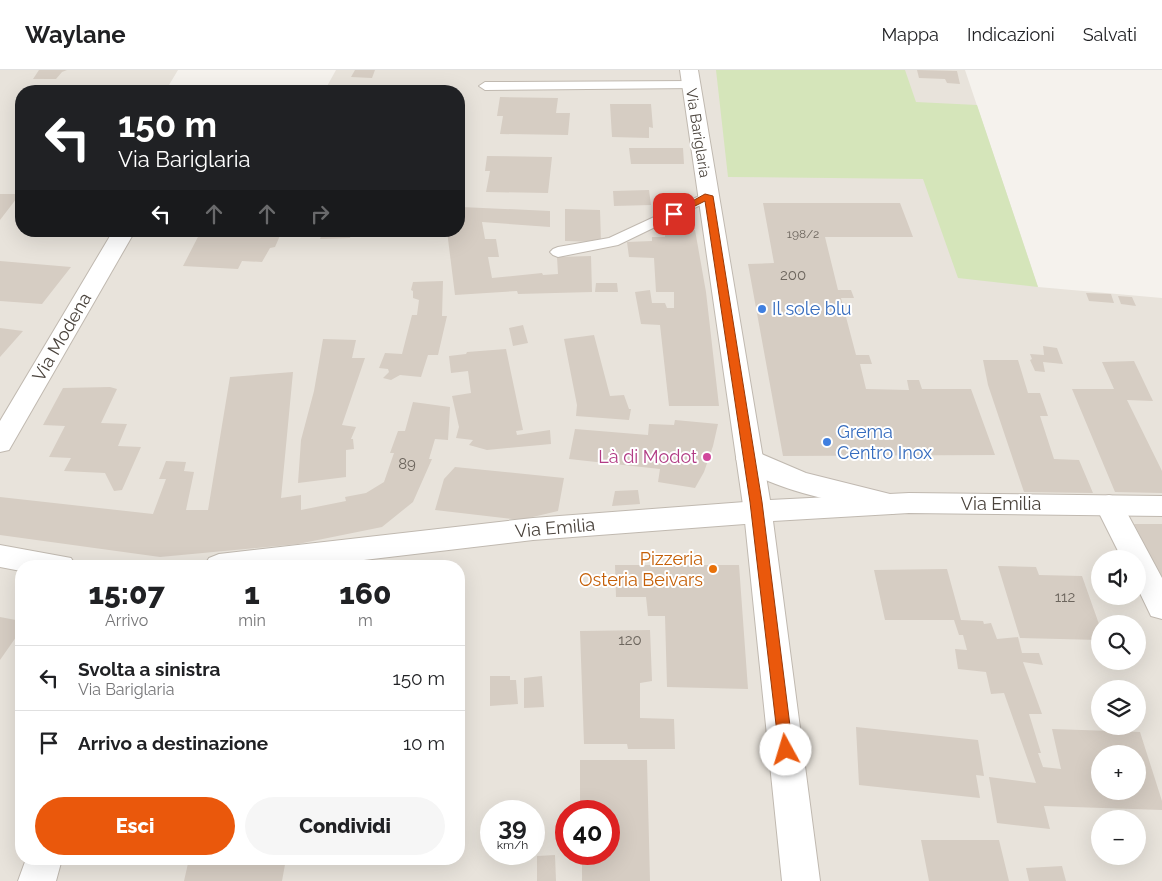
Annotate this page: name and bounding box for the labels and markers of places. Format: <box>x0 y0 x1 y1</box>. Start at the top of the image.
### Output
pin <box>653 193 695 235</box>
place label: Il sole blu <box>772 298 852 319</box>
marker: Il sole blu <box>756 303 768 315</box>
place label: Grema Centro Inox <box>837 421 932 463</box>
marker: Grema Centro Inox <box>821 436 833 448</box>
place label: Là di Modot <box>598 446 697 467</box>
marker: Là di Modot <box>701 451 713 463</box>
place label: Pizzeria Osteria Beivars <box>579 548 703 590</box>
marker: Pizzeria Osteria Beivars <box>707 563 719 575</box>

